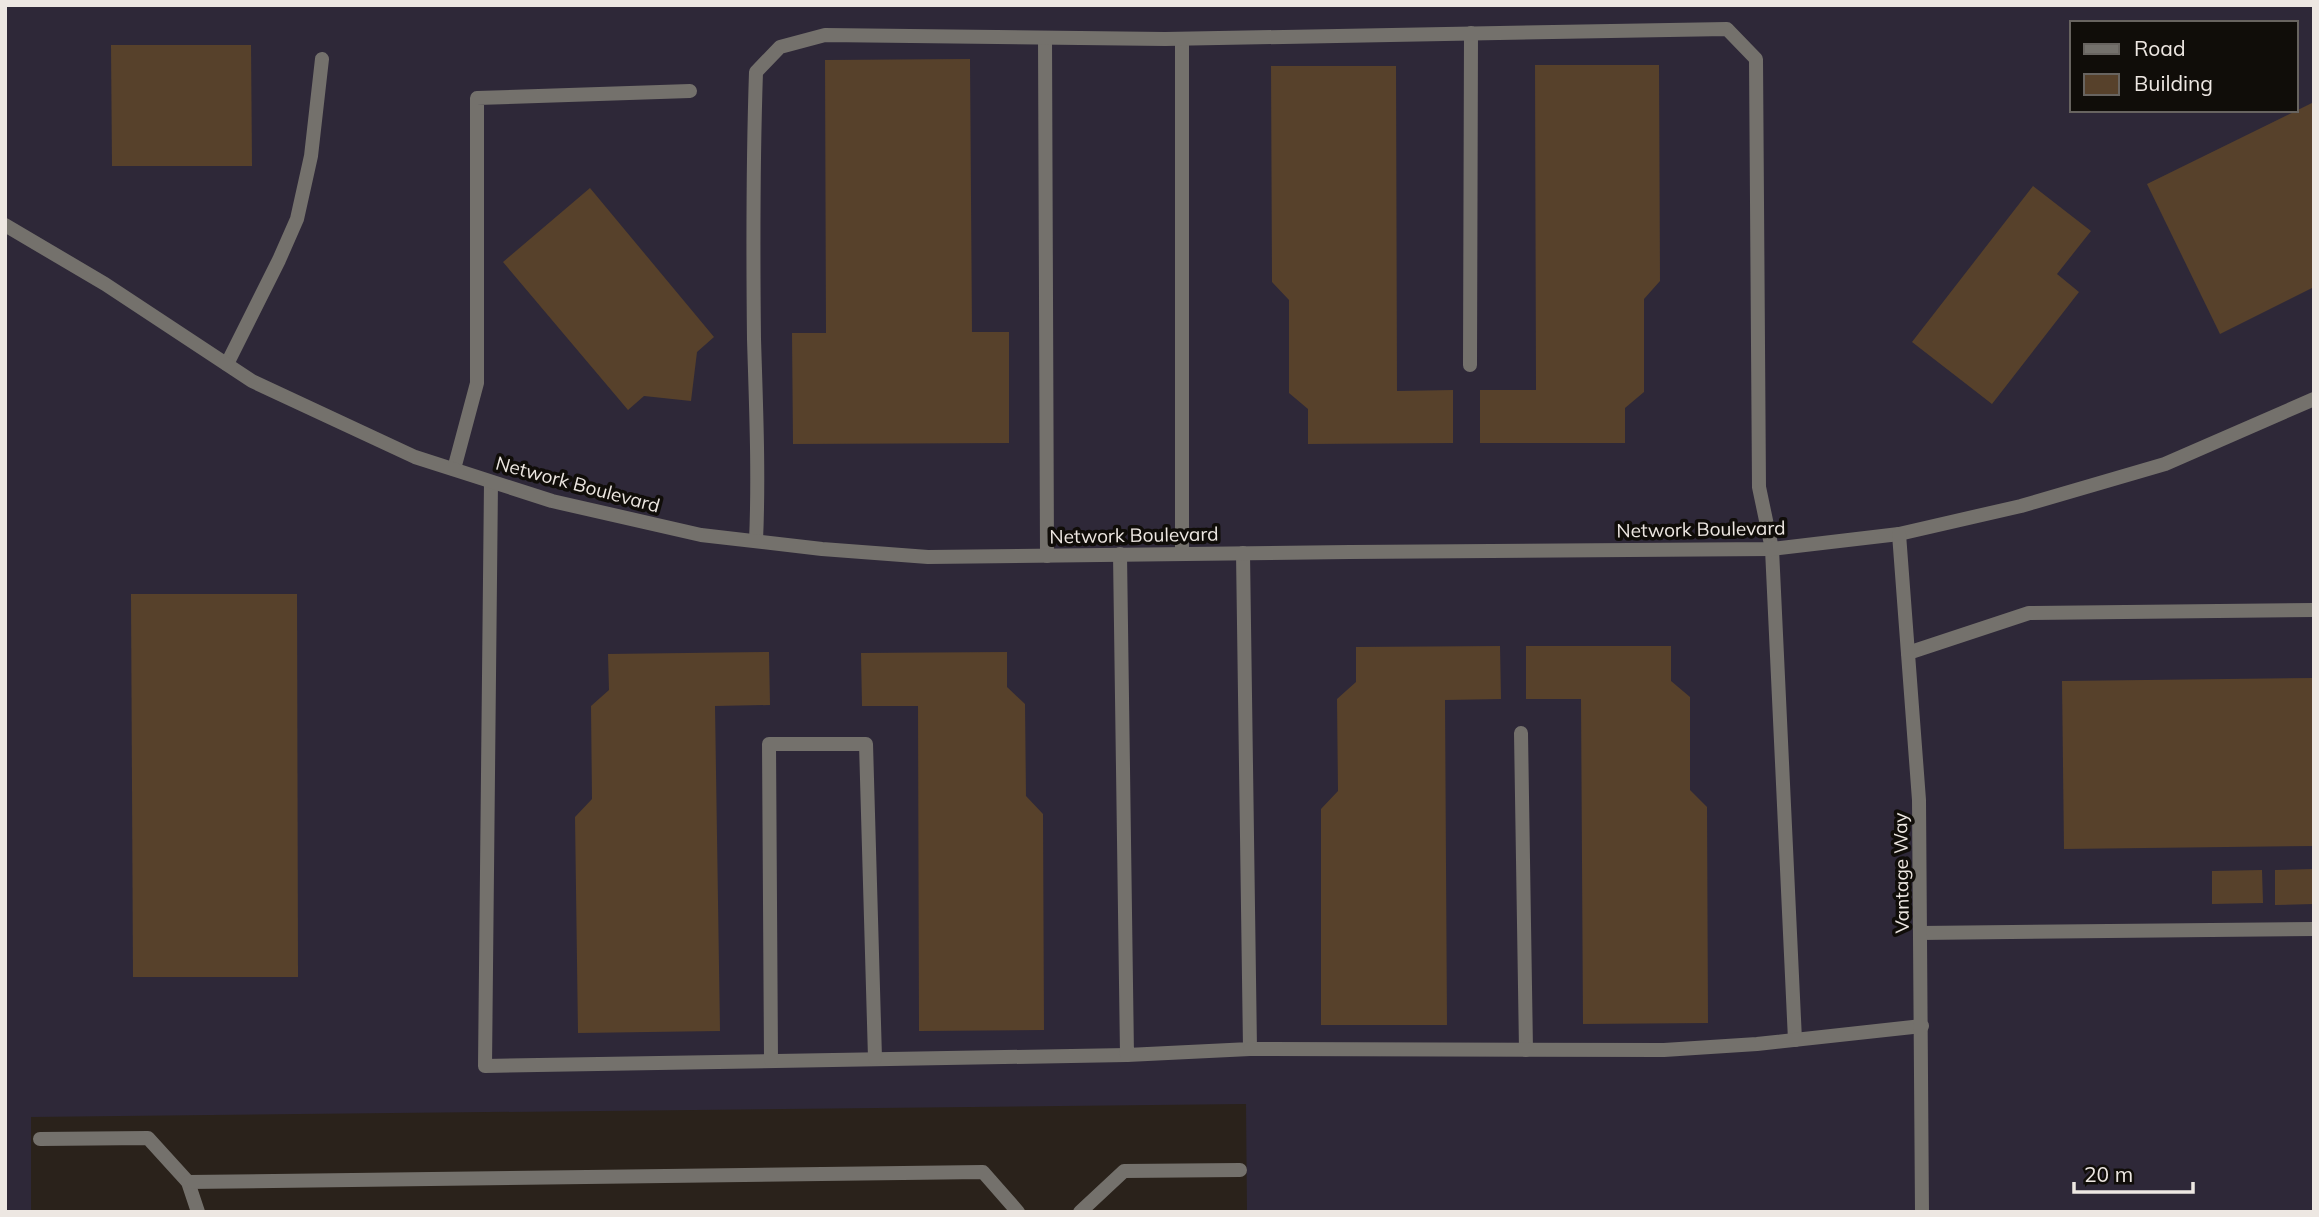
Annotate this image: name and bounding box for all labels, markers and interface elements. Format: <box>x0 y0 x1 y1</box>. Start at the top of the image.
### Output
legend <box>2070 21 2298 112</box>
text: Road <box>2134 35 2185 61</box>
text: Building <box>2134 70 2213 96</box>
street label: Network Boulevard <box>493 451 663 517</box>
street label: Network Boulevard <box>1616 516 1786 542</box>
street label: Network Boulevard <box>1049 522 1219 548</box>
street label: Vantage Way <box>1888 812 1914 934</box>
scale bar <box>2074 1150 2193 1194</box>
text: 20 m <box>2084 1161 2133 1187</box>

